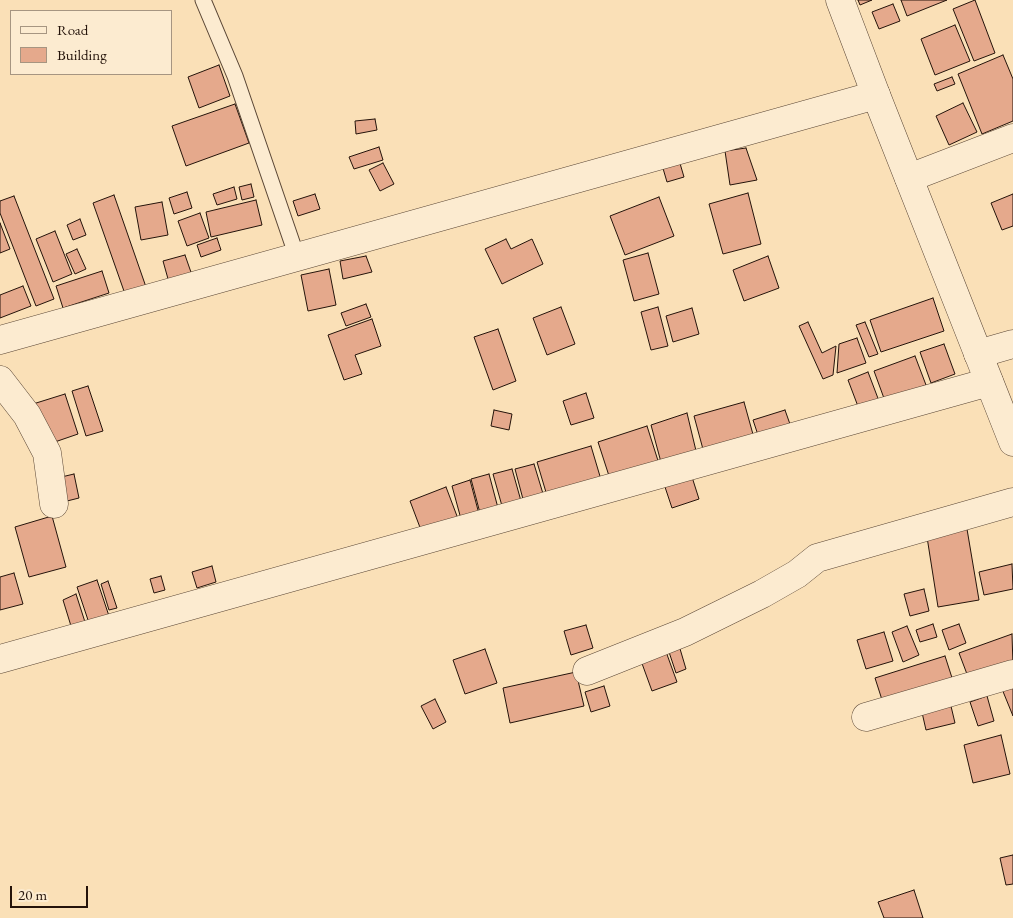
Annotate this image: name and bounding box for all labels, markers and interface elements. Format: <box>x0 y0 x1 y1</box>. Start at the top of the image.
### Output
legend <box>10 10 172 75</box>
text: Road <box>57 20 88 39</box>
text: Building <box>57 45 107 64</box>
scale bar <box>12 876 90 908</box>
text: 20 m <box>18 885 47 904</box>

